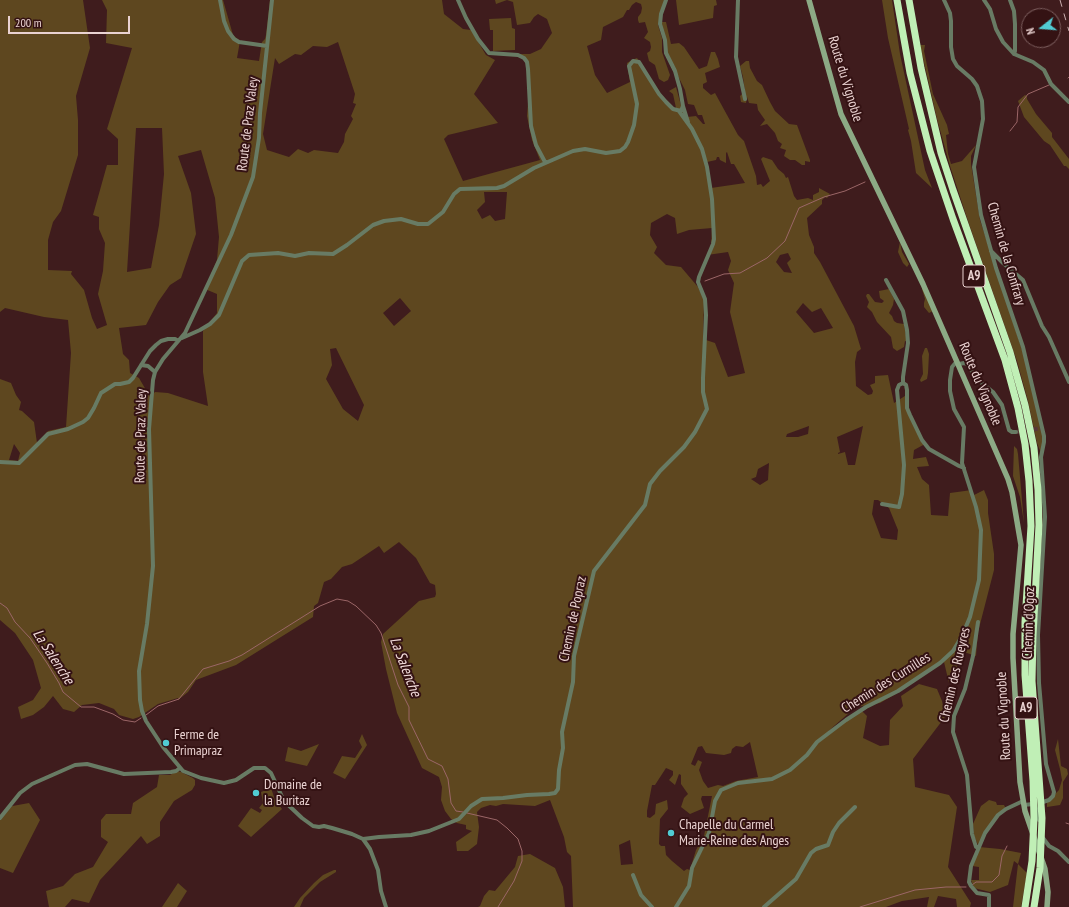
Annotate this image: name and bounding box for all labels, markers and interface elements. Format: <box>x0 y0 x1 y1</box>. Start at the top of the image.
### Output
scale bar <box>10 8 132 34</box>
north arrow <box>1021 8 1061 48</box>
text: 200 m <box>15 15 42 30</box>
text: N <box>1023 26 1038 36</box>
street label: Route du Vignoble <box>824 34 866 124</box>
street label: Route de Praz Valey <box>234 76 262 172</box>
street label: Chemin de la Confrary <box>983 200 1029 308</box>
road number: A9 <box>963 265 985 287</box>
street label: Route du Vignoble <box>955 340 1005 428</box>
street label: Route de Praz Valey <box>132 389 150 483</box>
street label: Chemin de Popraz <box>556 575 590 663</box>
street label: Chemin d'Ogoz <box>1019 587 1039 659</box>
water label: La Salenche <box>29 626 77 688</box>
street label: Chemin des Rueyres <box>936 626 974 724</box>
water label: La Salenche <box>385 635 425 699</box>
street label: Chemin des Curnilles <box>838 649 934 717</box>
street label: Route du Vignoble <box>993 671 1015 761</box>
road number: A9 <box>1015 697 1037 719</box>
place label: Ferme de Primapraz <box>174 727 222 760</box>
marker: Ferme de Primapraz <box>161 738 171 748</box>
place label: Domaine de la Buritaz <box>264 777 322 810</box>
marker: Domaine de la Buritaz <box>251 788 261 798</box>
place label: Chapelle du Carmel Marie-Reine des Anges <box>679 817 789 850</box>
marker: Chapelle du Carmel Marie-Reine des Anges <box>666 828 676 838</box>

